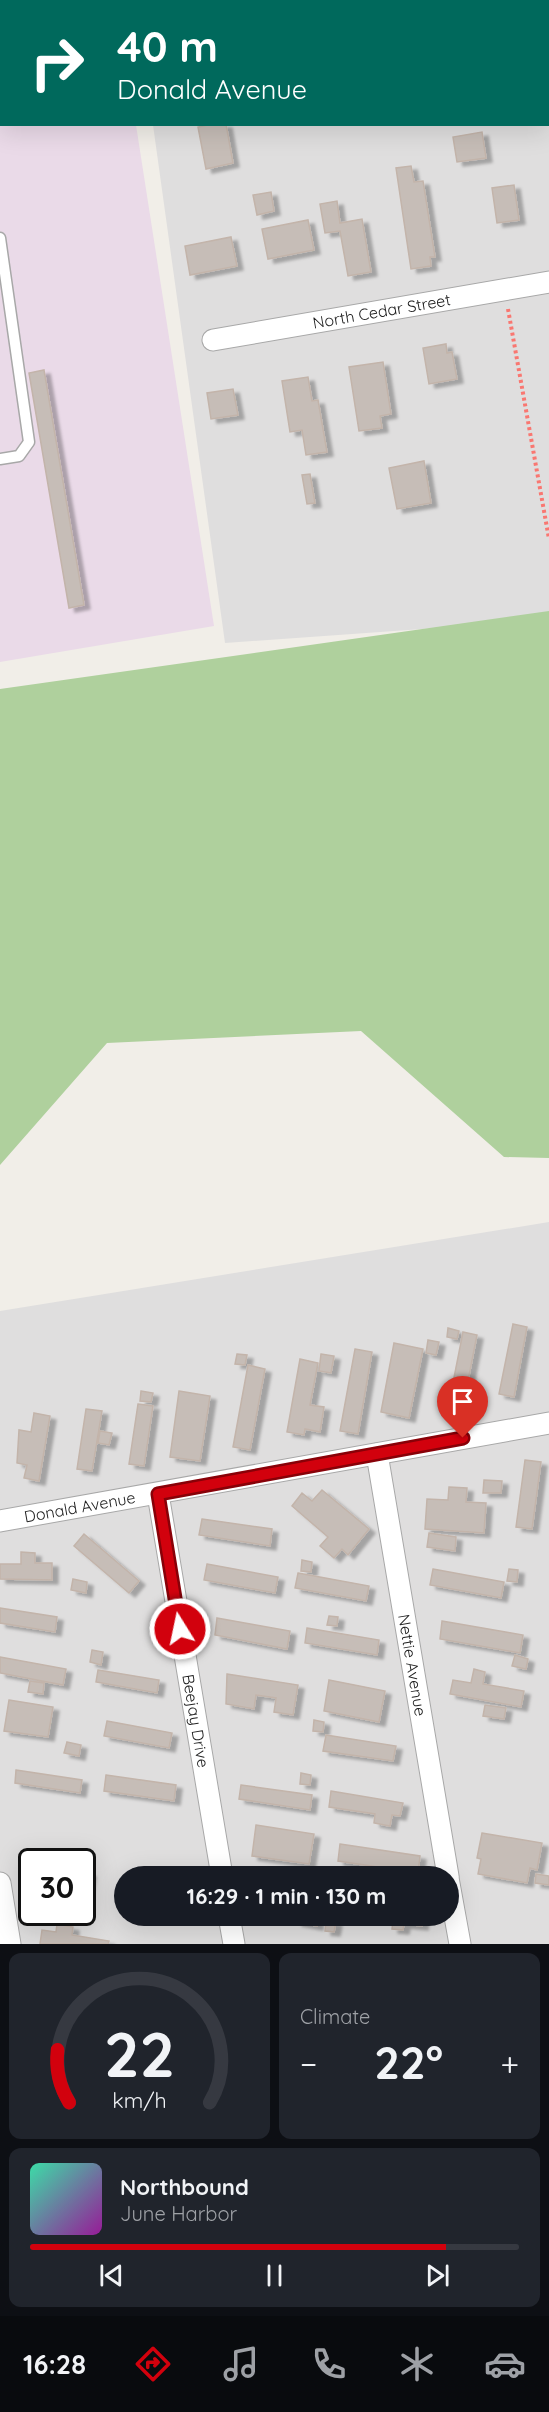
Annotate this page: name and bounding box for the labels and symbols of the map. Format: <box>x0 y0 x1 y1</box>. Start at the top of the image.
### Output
street label: North Cedar Street <box>311 289 452 333</box>
pin <box>437 1376 488 1438</box>
street label: Donald Avenue <box>23 1487 137 1527</box>
position arrow <box>148 1597 212 1661</box>
street label: Nettie Avenue <box>394 1612 431 1718</box>
street label: Beejay Drive <box>178 1673 214 1769</box>
speed limit sign: 30 <box>18 1848 96 1926</box>

